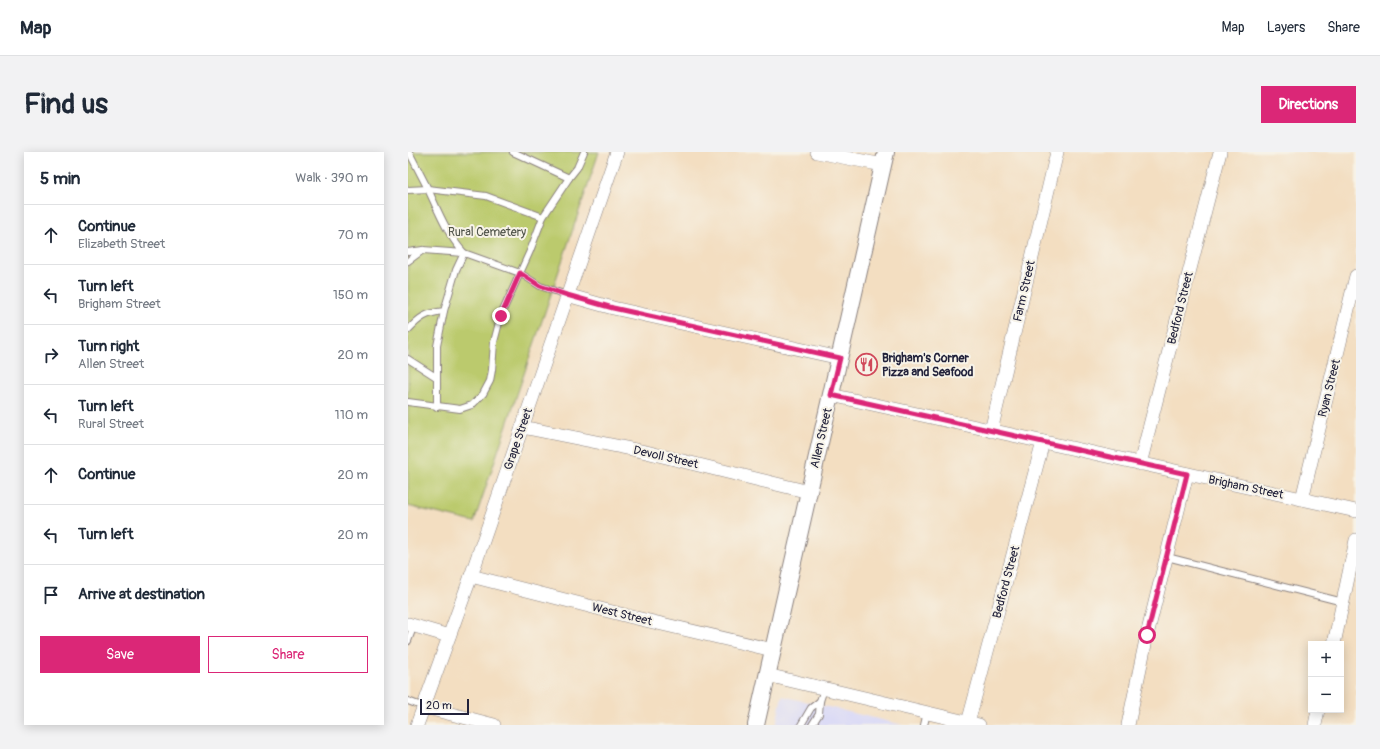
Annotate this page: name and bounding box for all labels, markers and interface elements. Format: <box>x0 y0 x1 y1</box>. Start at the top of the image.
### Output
text: Map <box>20 16 51 40</box>
text: Map <box>1222 19 1245 36</box>
text: Layers <box>1267 19 1305 36</box>
text: Share <box>1327 19 1360 36</box>
button: Directions <box>1261 86 1356 123</box>
text: Find us <box>24 87 108 122</box>
text: 5 min <box>40 168 80 189</box>
text: Walk · 390 m <box>295 170 368 186</box>
text: Continue <box>78 217 136 236</box>
icon: ahead <box>40 224 62 246</box>
park label: Rural Cemetery <box>448 225 526 240</box>
text: 70 m <box>338 227 368 243</box>
text: Elizabeth Street <box>78 236 165 252</box>
street label: Farm Street <box>1010 259 1039 323</box>
street label: Bedford Street <box>1164 270 1197 346</box>
text: Turn left <box>78 277 134 296</box>
icon: left <box>40 284 62 306</box>
text: 150 m <box>333 287 368 303</box>
text: Brigham Street <box>78 296 161 312</box>
route end <box>492 307 510 325</box>
text: Turn right <box>78 337 139 356</box>
icon: right <box>40 344 62 366</box>
text: 20 m <box>337 347 368 363</box>
place label: Brigham's Corner Pizza and Seafood <box>882 351 973 380</box>
restaurant icon: Brigham's Corner Pizza and Seafood <box>854 352 880 378</box>
text: Allen Street <box>78 356 144 372</box>
street label: Ryan Street <box>1315 357 1344 419</box>
text: Turn left <box>78 397 134 416</box>
icon: left <box>40 404 62 426</box>
street label: Grape Street <box>501 406 536 472</box>
street label: Allen Street <box>807 406 836 470</box>
text: 110 m <box>335 407 368 423</box>
text: Rural Street <box>78 416 144 432</box>
street label: Devoll Street <box>632 443 700 472</box>
icon: ahead <box>40 464 62 486</box>
text: Continue <box>78 465 136 484</box>
text: 20 m <box>337 467 368 483</box>
street label: Brigham Street <box>1207 472 1285 503</box>
icon: left <box>40 524 62 546</box>
text: Turn left <box>78 525 134 544</box>
text: 20 m <box>337 527 368 543</box>
street label: Bedford Street <box>990 544 1023 620</box>
icon: arrive <box>40 584 62 606</box>
text: Arrive at destination <box>78 585 205 604</box>
street label: West Street <box>590 600 654 629</box>
route start <box>1138 626 1156 644</box>
button: Save <box>40 636 200 673</box>
button: Share <box>208 636 368 673</box>
map controls <box>1308 641 1344 713</box>
button: + <box>1308 641 1344 677</box>
button: − <box>1308 677 1344 713</box>
scale bar <box>420 697 469 716</box>
text: 20 m <box>426 699 452 712</box>

